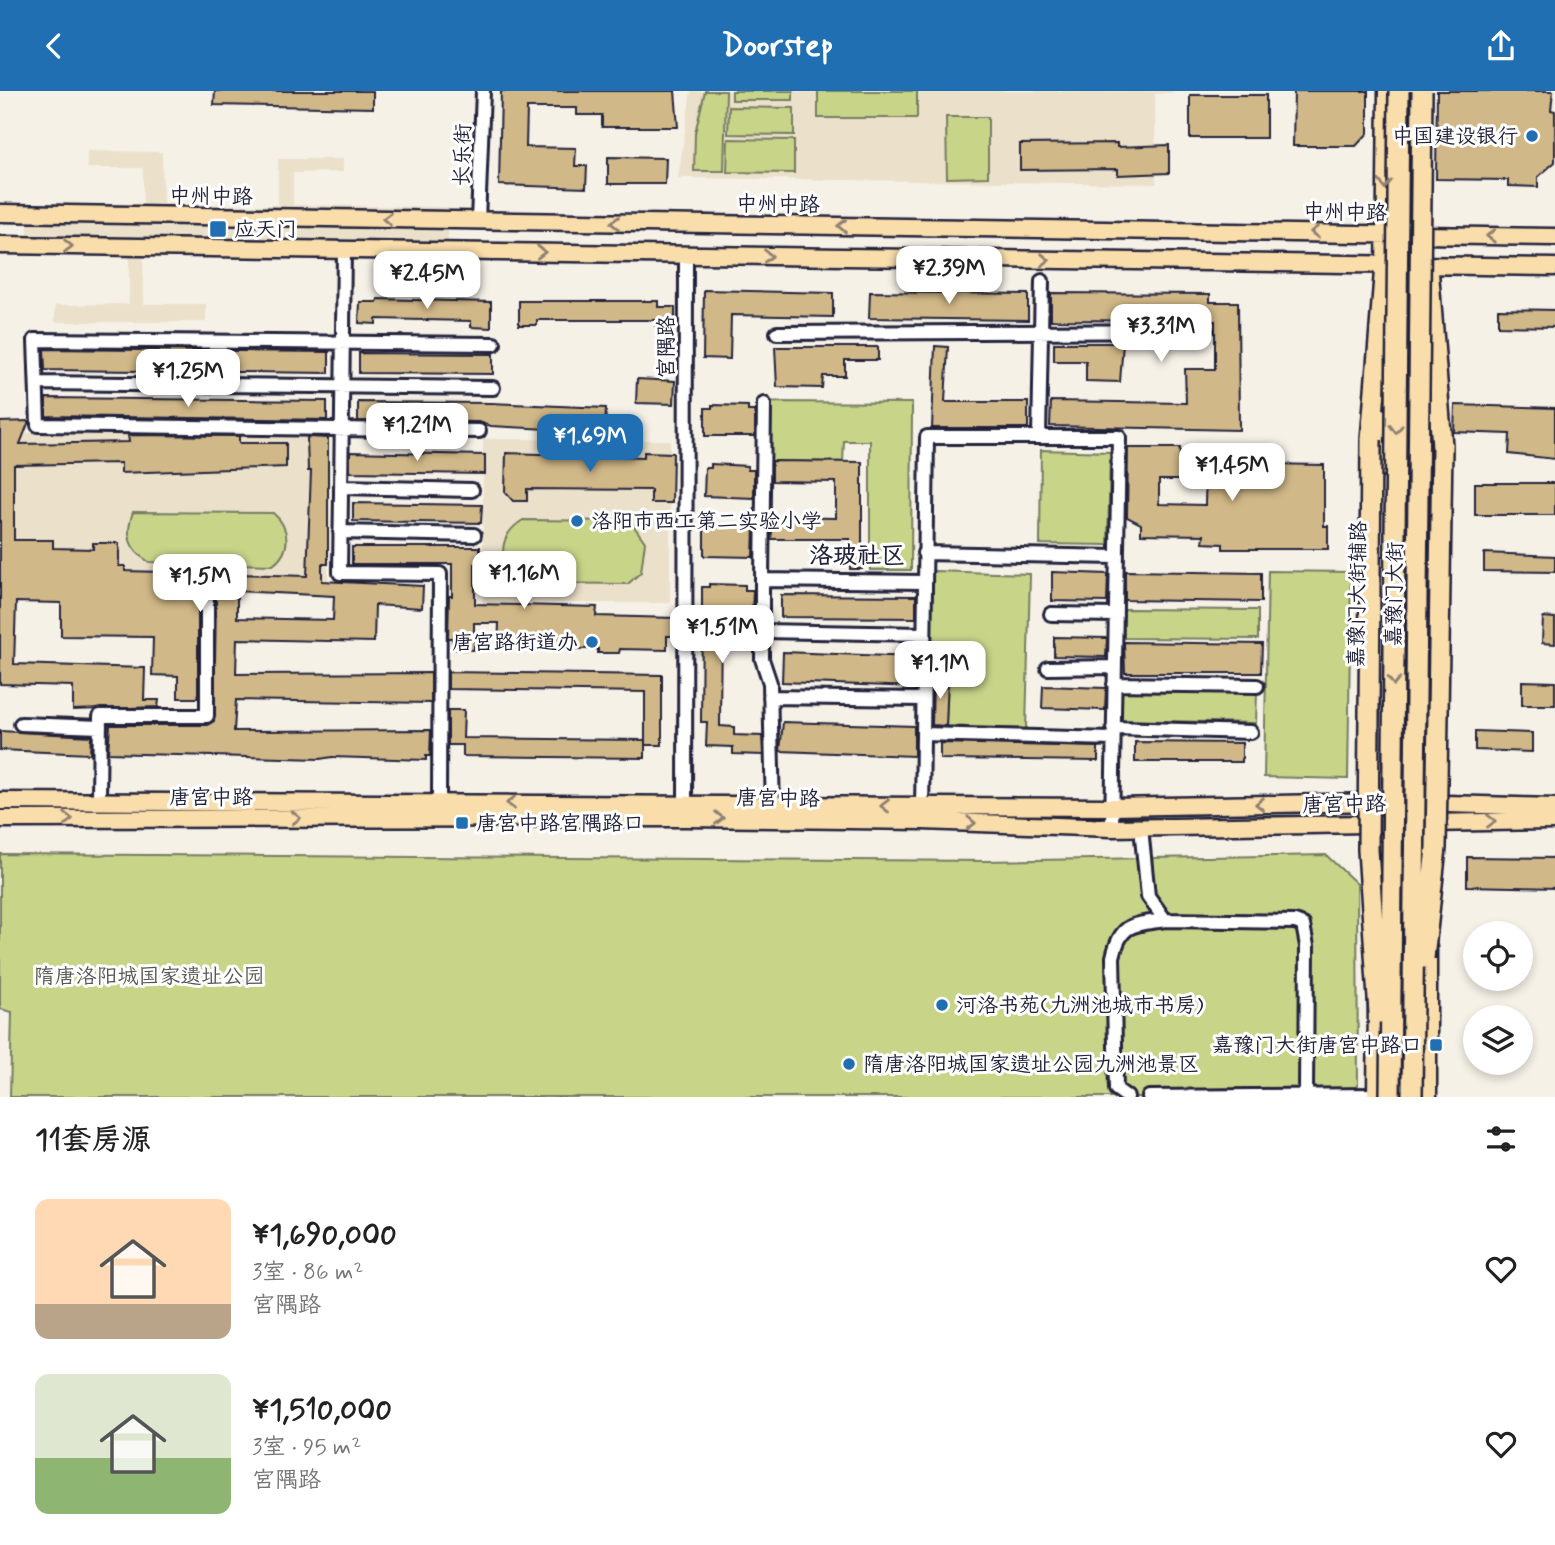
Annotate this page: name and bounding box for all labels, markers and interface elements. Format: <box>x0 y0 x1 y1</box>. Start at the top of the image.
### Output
text: Doorstep <box>722 25 833 67</box>
icon: back <box>35 27 73 65</box>
icon: share <box>1482 27 1520 65</box>
street label: 长乐街 <box>448 123 478 187</box>
place label: 中国建设银行 <box>1392 123 1518 151</box>
marker: 中国建设银行 <box>1524 128 1540 144</box>
one-way arrow <box>1377 178 1392 189</box>
street label: 中州中路 <box>169 182 253 212</box>
street label: 中州中路 <box>736 190 820 220</box>
street label: 中州中路 <box>1303 198 1387 228</box>
one-way arrow <box>382 212 393 227</box>
one-way arrow <box>609 215 620 231</box>
place label: 应天门 <box>234 216 297 244</box>
one-way arrow <box>837 218 847 234</box>
marker: 应天门 <box>208 219 228 239</box>
one-way arrow <box>1309 224 1320 240</box>
one-way arrow <box>1485 228 1496 244</box>
one-way arrow <box>63 238 74 254</box>
one-way arrow <box>535 245 546 260</box>
pin: ¥2.39M <box>892 247 1006 306</box>
one-way arrow <box>763 248 774 264</box>
pin: ¥2.45M <box>370 251 484 311</box>
one-way arrow <box>1040 252 1050 268</box>
text: ¥2.39M <box>912 254 986 284</box>
text: ¥2.45M <box>389 259 465 289</box>
pin: ¥3.31M <box>1104 305 1218 364</box>
text: ¥3.31M <box>1127 312 1195 342</box>
street label: 宫隅路 <box>653 316 681 379</box>
pin: ¥1.25M <box>131 349 245 409</box>
text: ¥1.25M <box>152 357 224 387</box>
pin: ¥1.21M <box>360 403 474 463</box>
text: ¥1.21M <box>382 411 452 441</box>
pin: ¥1.69M <box>533 415 647 474</box>
text: ¥1.69M <box>553 422 627 452</box>
one-way arrow <box>1388 424 1404 434</box>
pin: ¥1.45M <box>1175 443 1289 503</box>
text: ¥1.45M <box>1195 451 1269 481</box>
place label: 洛阳市西工第二实验小学 <box>591 508 822 536</box>
marker: 洛阳市西工第二实验小学 <box>569 513 585 529</box>
street label: 嘉豫门大街辅路 <box>1343 520 1373 668</box>
district label: 洛玻社区 <box>809 541 905 572</box>
street label: 嘉豫门大街 <box>1380 541 1410 647</box>
pin: ¥1.16M <box>467 552 581 611</box>
pin: ¥1.5M <box>151 554 249 614</box>
text: ¥1.16M <box>488 559 560 589</box>
text: ¥1.5M <box>169 562 231 592</box>
pin: ¥1.51M <box>665 605 779 665</box>
text: ¥1.51M <box>686 613 758 643</box>
place label: 唐宫路街道办 <box>452 629 578 657</box>
marker: 唐宫路街道办 <box>584 634 600 650</box>
pin: ¥1.1M <box>891 641 989 701</box>
text: ¥1.1M <box>911 649 969 679</box>
one-way arrow <box>1386 676 1402 686</box>
street label: 唐宫中路 <box>169 784 253 812</box>
street label: 唐宫中路 <box>736 784 820 814</box>
street label: 唐宫中路 <box>1302 790 1386 820</box>
one-way arrow <box>505 795 516 811</box>
one-way arrow <box>1254 796 1265 812</box>
one-way arrow <box>880 798 891 813</box>
one-way arrow <box>291 810 301 826</box>
place label: 唐宫中路宫隅路口 <box>476 810 644 838</box>
one-way arrow <box>714 810 725 826</box>
one-way arrow <box>63 811 74 827</box>
one-way arrow <box>1487 813 1497 829</box>
marker: 唐宫中路宫隅路口 <box>454 815 470 831</box>
one-way arrow <box>966 815 977 830</box>
map controls <box>1463 921 1533 1075</box>
button: locate <box>1463 921 1533 991</box>
park label: 隋唐洛阳城国家遗址公园 <box>34 963 265 991</box>
place label: 河洛书苑(九洲池城市书房) <box>956 992 1204 1020</box>
marker: 河洛书苑(九洲池城市书房) <box>934 997 950 1013</box>
button: layers <box>1463 1005 1533 1075</box>
place label: 嘉豫门大街唐宫中路口 <box>1212 1032 1422 1060</box>
marker: 嘉豫门大街唐宫中路口 <box>1428 1037 1444 1053</box>
place label: 隋唐洛阳城国家遗址公园九洲池景区 <box>863 1051 1199 1079</box>
marker: 隋唐洛阳城国家遗址公园九洲池景区 <box>841 1056 857 1072</box>
icon: filters <box>1482 1120 1520 1158</box>
text: 11套房源 <box>35 1121 151 1160</box>
text: ¥1,690,000 <box>252 1216 397 1255</box>
icon: home <box>91 1227 175 1311</box>
icon: heart <box>1482 1250 1520 1288</box>
text: 3室 · 86 m² <box>252 1258 363 1288</box>
text: 宫隅路 <box>252 1291 321 1321</box>
text: ¥1,510,000 <box>252 1391 392 1430</box>
icon: home <box>91 1402 175 1486</box>
icon: heart <box>1482 1425 1520 1463</box>
text: 3室 · 95 m² <box>252 1433 361 1463</box>
text: 宫隅路 <box>252 1466 321 1496</box>

